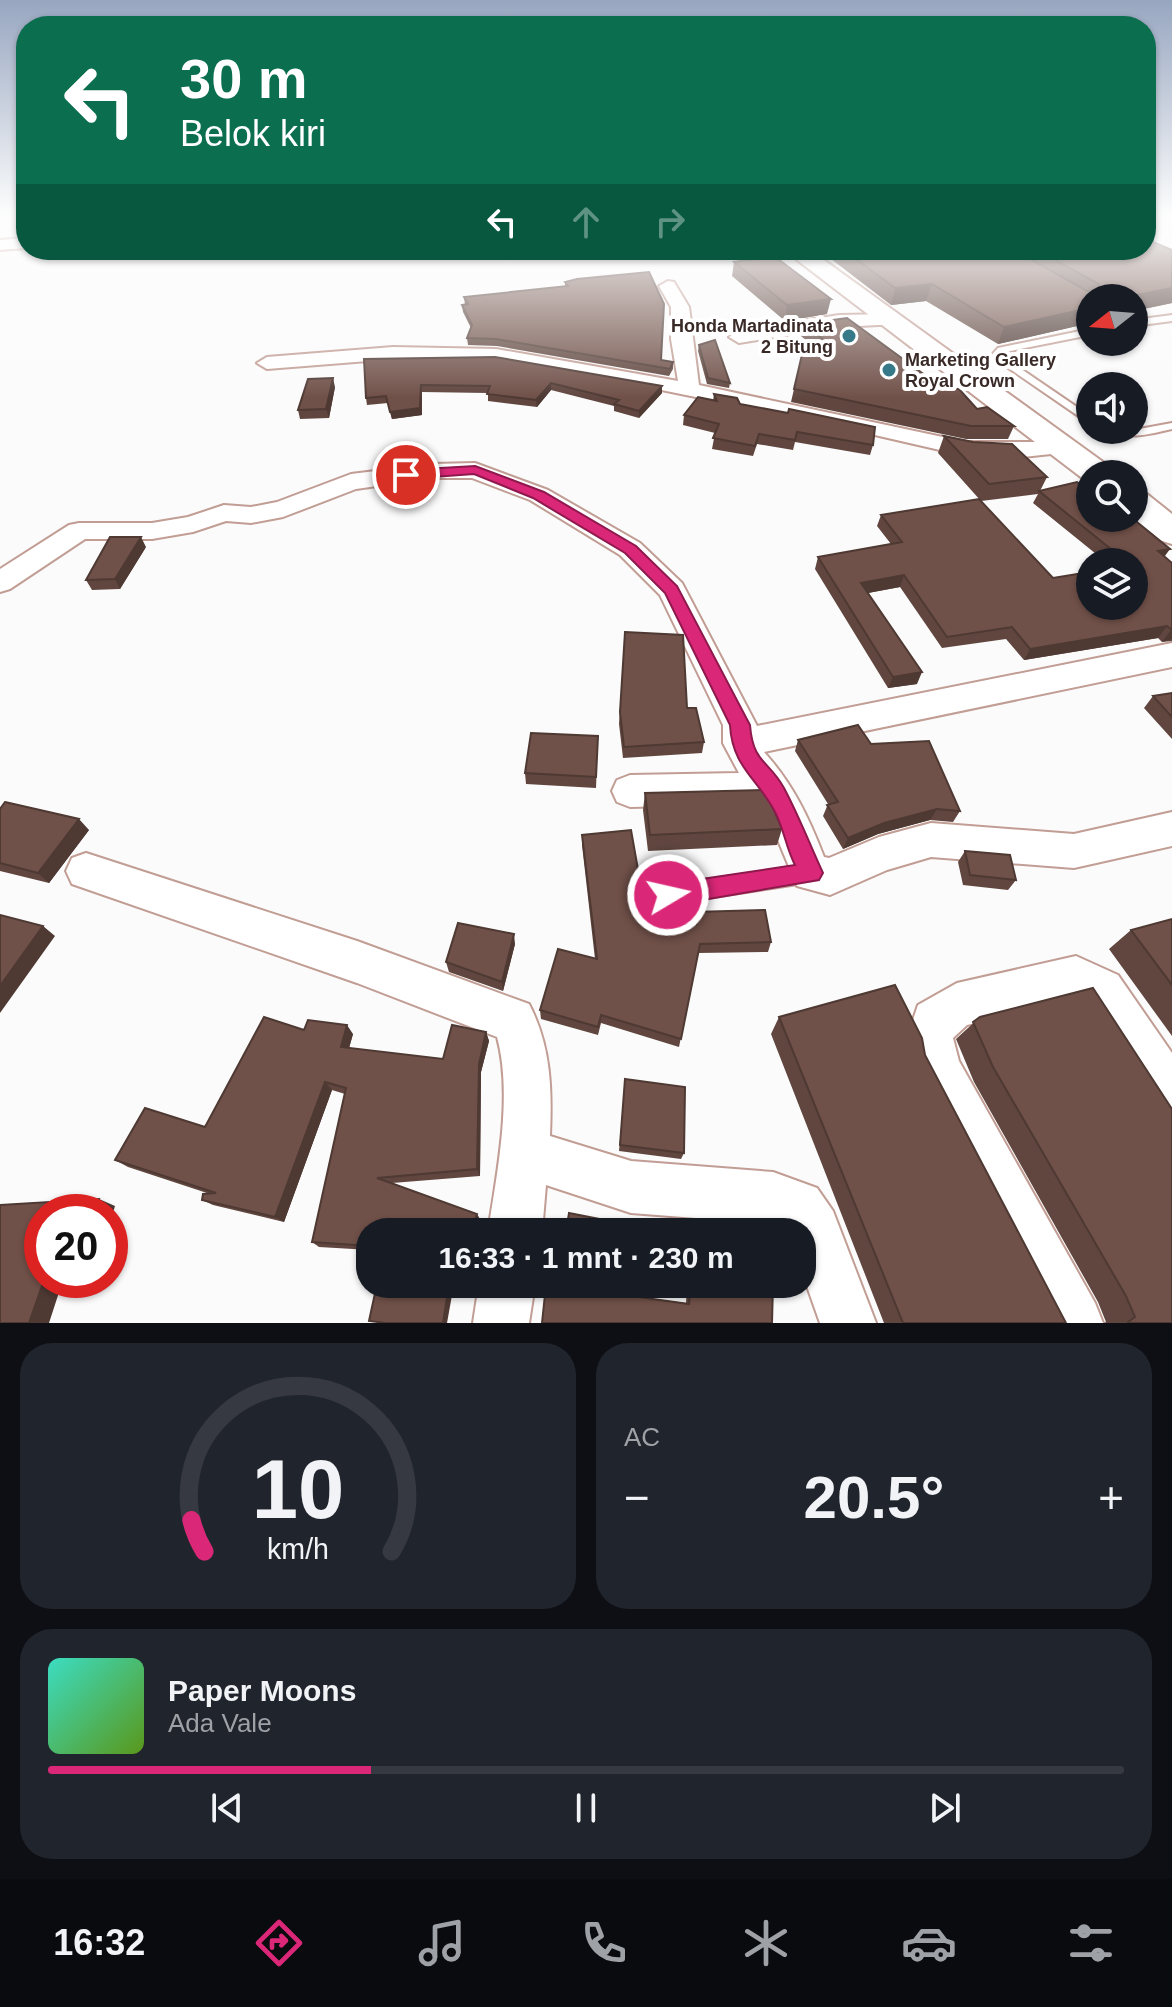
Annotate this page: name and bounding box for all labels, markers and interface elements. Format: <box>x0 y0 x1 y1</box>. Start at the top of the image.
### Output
text: 30 m <box>180 47 308 110</box>
icon: left <box>48 48 152 152</box>
text: Belok kiri <box>180 113 326 154</box>
icon: left <box>480 200 524 244</box>
icon: ahead <box>564 200 608 244</box>
icon: right <box>648 200 692 244</box>
north arrow <box>1076 284 1148 356</box>
map controls <box>1076 284 1148 620</box>
place label: Honda Martadinata 2 Bitung <box>671 316 834 357</box>
marker: Honda Martadinata 2 Bitung <box>840 327 858 345</box>
place label: Marketing Gallery Royal Crown <box>905 350 1056 391</box>
marker: Marketing Gallery Royal Crown <box>880 361 898 379</box>
button: sound <box>1076 372 1148 444</box>
pin <box>372 441 440 509</box>
icon: arrive <box>384 453 428 497</box>
button: search <box>1076 460 1148 532</box>
button: layers <box>1076 548 1148 620</box>
position arrow <box>626 853 710 937</box>
speed limit sign: 20 <box>24 1194 128 1298</box>
text: 16:33 · 1 mnt · 230 m <box>438 1241 734 1274</box>
text: AC <box>624 1422 660 1452</box>
text: 10 <box>252 1443 344 1536</box>
text: 20.5° <box>804 1464 944 1531</box>
text: − <box>624 1473 650 1522</box>
text: + <box>1098 1473 1124 1522</box>
text: km/h <box>267 1533 329 1565</box>
text: Paper Moons <box>168 1674 356 1707</box>
text: Ada Vale <box>168 1708 272 1738</box>
icon: previous <box>205 1786 249 1830</box>
icon: pause <box>564 1786 608 1830</box>
icon: next <box>923 1786 967 1830</box>
icon: directions <box>251 1915 307 1971</box>
icon: music <box>414 1915 470 1971</box>
icon: phone <box>576 1915 632 1971</box>
icon: climate <box>738 1915 794 1971</box>
icon: car <box>901 1915 957 1971</box>
icon: filters <box>1063 1915 1119 1971</box>
text: 16:32 <box>53 1922 145 1963</box>

